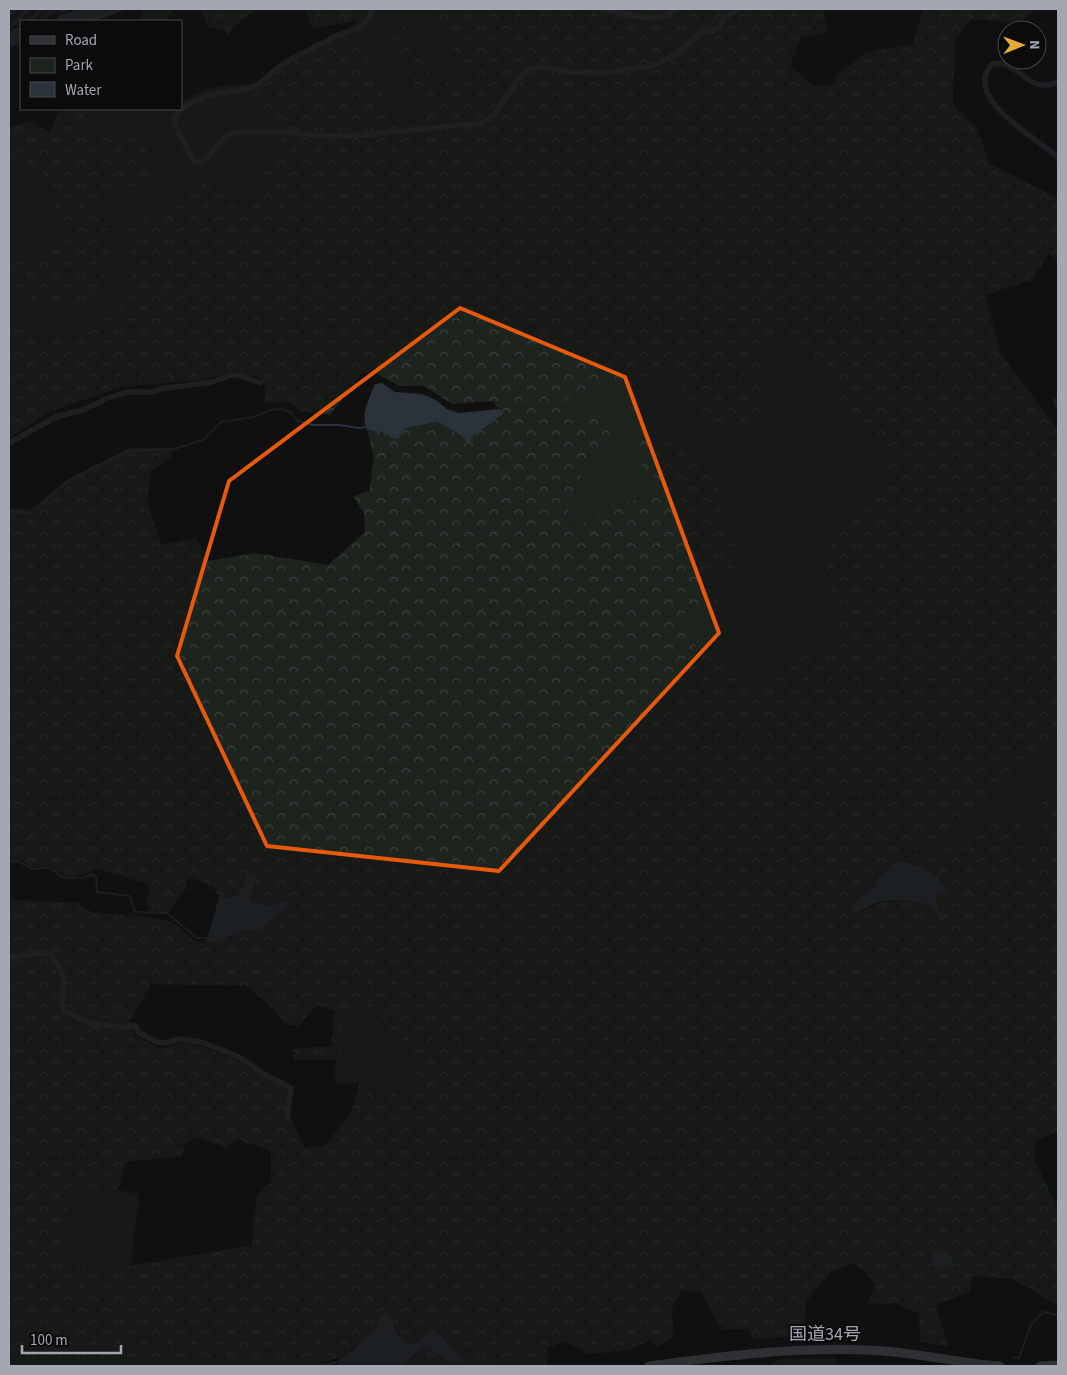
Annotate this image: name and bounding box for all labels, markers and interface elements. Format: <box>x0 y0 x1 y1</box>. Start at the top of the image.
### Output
legend <box>20 20 182 110</box>
north arrow <box>997 20 1047 70</box>
text: Road <box>65 30 97 51</box>
text: N <box>1024 40 1044 50</box>
text: Park <box>65 55 94 76</box>
text: Water <box>65 80 102 101</box>
scale bar <box>22 1322 121 1354</box>
street label: 国道34号 <box>789 1322 861 1347</box>
text: 100 m <box>30 1330 68 1351</box>

